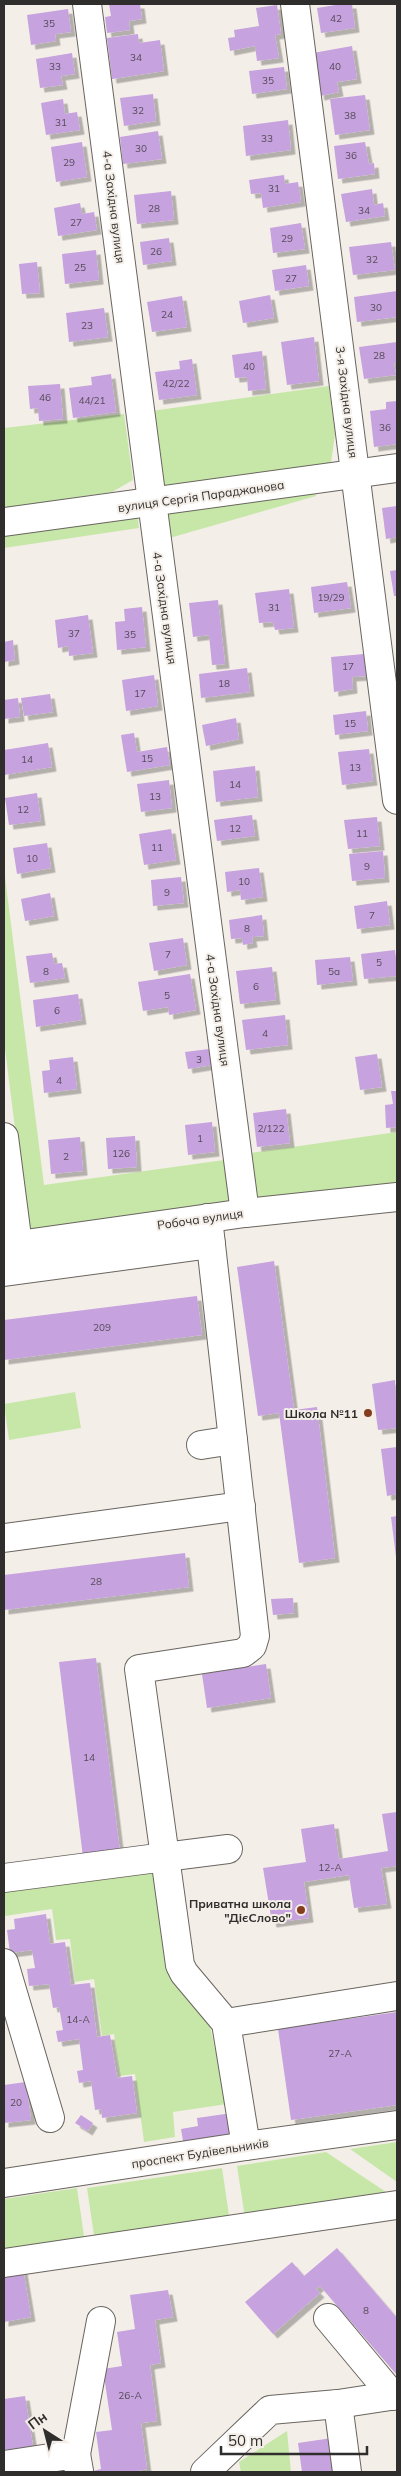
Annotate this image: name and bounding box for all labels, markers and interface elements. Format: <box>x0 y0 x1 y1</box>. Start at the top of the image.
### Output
house number: 42 <box>330 12 342 25</box>
house number: 35 <box>43 17 55 30</box>
house number: 34 <box>130 51 142 64</box>
house number: 33 <box>49 60 61 73</box>
house number: 40 <box>329 60 341 73</box>
house number: 35 <box>262 74 274 87</box>
house number: 32 <box>132 104 144 117</box>
house number: 38 <box>344 109 356 122</box>
house number: 31 <box>55 116 67 129</box>
house number: 33 <box>261 132 273 145</box>
house number: 30 <box>135 142 147 155</box>
house number: 36 <box>345 149 357 162</box>
street label: 4-а Західна вулиця <box>100 150 128 264</box>
house number: 29 <box>63 156 75 169</box>
house number: 31 <box>268 182 280 195</box>
house number: 28 <box>148 202 160 215</box>
house number: 34 <box>358 204 370 217</box>
house number: 27 <box>70 216 82 229</box>
house number: 29 <box>281 232 293 245</box>
house number: 26 <box>150 245 162 258</box>
house number: 32 <box>366 253 378 266</box>
house number: 25 <box>74 261 86 274</box>
house number: 27 <box>285 272 297 285</box>
house number: 30 <box>370 301 382 314</box>
house number: 24 <box>161 308 173 321</box>
house number: 23 <box>81 319 93 332</box>
street label: 3-я Західна вулиця <box>333 345 361 459</box>
house number: 28 <box>373 349 385 362</box>
house number: 40 <box>243 360 255 373</box>
house number: 42/22 <box>163 377 189 390</box>
house number: 46 <box>39 391 51 404</box>
house number: 44/21 <box>79 394 105 407</box>
house number: 36 <box>379 421 391 434</box>
street label: вулиця Сергія Параджанова <box>117 477 285 515</box>
street label: 4-а Західна вулиця <box>150 551 180 665</box>
house number: 19/29 <box>318 591 344 604</box>
house number: 31 <box>268 601 280 614</box>
house number: 37 <box>68 627 80 640</box>
house number: 35 <box>124 628 136 641</box>
house number: 17 <box>342 660 354 673</box>
house number: 18 <box>218 677 230 690</box>
house number: 17 <box>134 687 146 700</box>
house number: 15 <box>344 717 356 730</box>
house number: 15 <box>141 752 153 765</box>
house number: 14 <box>21 753 33 766</box>
house number: 13 <box>349 761 361 774</box>
house number: 14 <box>229 778 241 791</box>
house number: 13 <box>149 790 161 803</box>
house number: 12 <box>17 803 29 816</box>
house number: 12 <box>229 822 241 835</box>
house number: 11 <box>356 827 368 840</box>
house number: 11 <box>151 841 163 854</box>
house number: 10 <box>26 852 38 865</box>
house number: 9 <box>364 860 370 873</box>
house number: 10 <box>238 875 250 888</box>
house number: 9 <box>164 886 170 899</box>
house number: 7 <box>369 909 375 922</box>
house number: 8 <box>244 922 250 935</box>
house number: 7 <box>165 948 171 961</box>
street label: 4-а Західна вулиця <box>203 953 233 1067</box>
house number: 5 <box>376 956 382 969</box>
house number: 8 <box>43 965 49 978</box>
house number: 5а <box>328 965 340 978</box>
house number: 6 <box>253 980 259 993</box>
house number: 5 <box>164 989 170 1002</box>
house number: 6 <box>54 1004 60 1017</box>
house number: 4 <box>262 1027 268 1040</box>
house number: 3 <box>196 1053 202 1066</box>
house number: 4 <box>56 1074 62 1087</box>
house number: 2/122 <box>258 1122 284 1135</box>
house number: 1 <box>197 1132 203 1145</box>
house number: 126 <box>112 1147 130 1160</box>
house number: 2 <box>63 1150 69 1163</box>
street label: Робоча вулиця <box>156 1206 244 1232</box>
house number: 209 <box>93 1321 111 1334</box>
place label: Школа №11 <box>285 1406 358 1421</box>
marker: Школа №11 <box>362 1407 374 1419</box>
house number: 28 <box>90 1575 102 1588</box>
house number: 14 <box>83 1751 95 1764</box>
house number: 12-А <box>318 1861 342 1874</box>
place label: Приватна школа "ДієСлово" <box>189 1896 291 1925</box>
marker: Приватна школа "ДієСлово" <box>295 1904 307 1916</box>
house number: 14-А <box>66 2013 90 2026</box>
house number: 27-А <box>328 2047 352 2060</box>
house number: 20 <box>10 2096 22 2109</box>
street label: проспект Будівельників <box>130 2135 270 2171</box>
house number: 8 <box>363 2304 369 2317</box>
house number: 26-А <box>118 2389 142 2402</box>
north arrow <box>20 2406 70 2456</box>
text: Пн <box>24 2407 51 2433</box>
scale bar <box>221 2424 367 2456</box>
text: 50 m <box>228 2431 263 2450</box>

